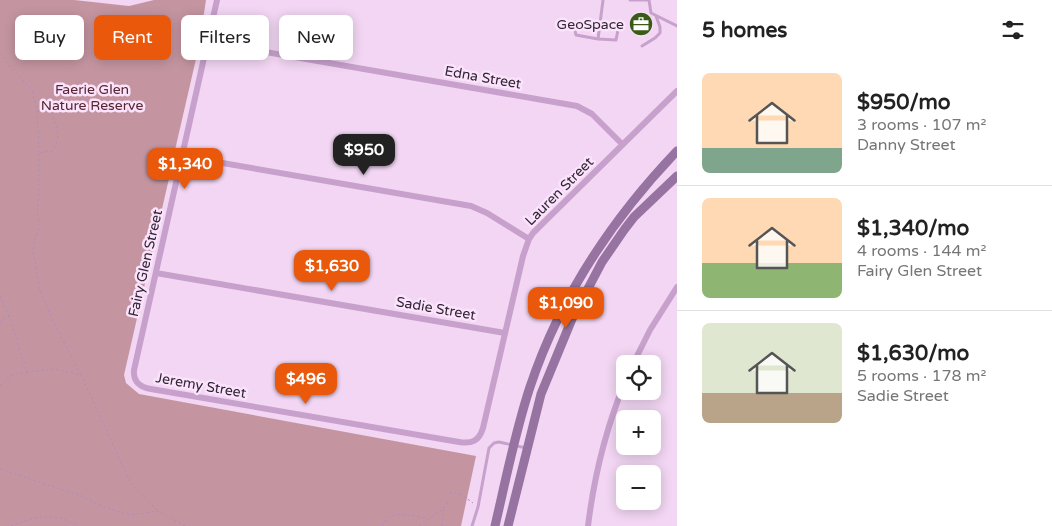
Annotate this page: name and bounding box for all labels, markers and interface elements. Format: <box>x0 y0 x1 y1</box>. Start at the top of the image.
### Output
office icon: GeoSpace <box>628 11 654 37</box>
chip: Buy <box>15 15 84 60</box>
chip: Rent <box>94 15 171 60</box>
chip: Filters <box>181 15 269 60</box>
chip: New <box>279 15 353 60</box>
place label: GeoSpace <box>557 16 624 33</box>
icon: filters <box>999 16 1027 44</box>
text: 5 homes <box>702 18 787 43</box>
street label: Edna Street <box>443 62 523 93</box>
park label: Faerie Glen Nature Reserve <box>41 81 143 114</box>
text: $950/mo <box>857 90 951 115</box>
icon: home <box>742 93 802 153</box>
text: 3 rooms · 107 m² <box>857 115 986 135</box>
pin: $950 <box>334 134 394 176</box>
text: Danny Street <box>857 135 956 155</box>
text: $950 <box>344 140 384 160</box>
pin: $1,340 <box>144 148 226 190</box>
street label: Lauren Street <box>522 153 598 229</box>
text: $1,340 <box>158 154 212 174</box>
street label: Fairy Glen Street <box>125 207 166 318</box>
text: $1,340/mo <box>857 216 969 241</box>
icon: home <box>742 218 802 278</box>
text: 4 rooms · 144 m² <box>857 241 986 261</box>
pin: $1,630 <box>291 250 373 292</box>
text: $1,630 <box>305 256 359 276</box>
text: Fairy Glen Street <box>857 261 982 281</box>
pin: $1,090 <box>525 286 607 329</box>
street label: Sadie Street <box>395 293 478 324</box>
text: $1,090 <box>539 293 593 313</box>
text: $1,630/mo <box>857 341 969 366</box>
icon: home <box>742 343 802 403</box>
map controls <box>616 355 661 510</box>
button: locate <box>616 355 661 400</box>
pin: $496 <box>276 362 336 405</box>
text: 5 rooms · 178 m² <box>857 366 986 386</box>
street label: Jeremy Street <box>154 369 248 402</box>
text: $496 <box>286 369 326 389</box>
text: Sadie Street <box>857 386 949 406</box>
button: + <box>616 410 661 455</box>
button: − <box>616 465 661 510</box>

